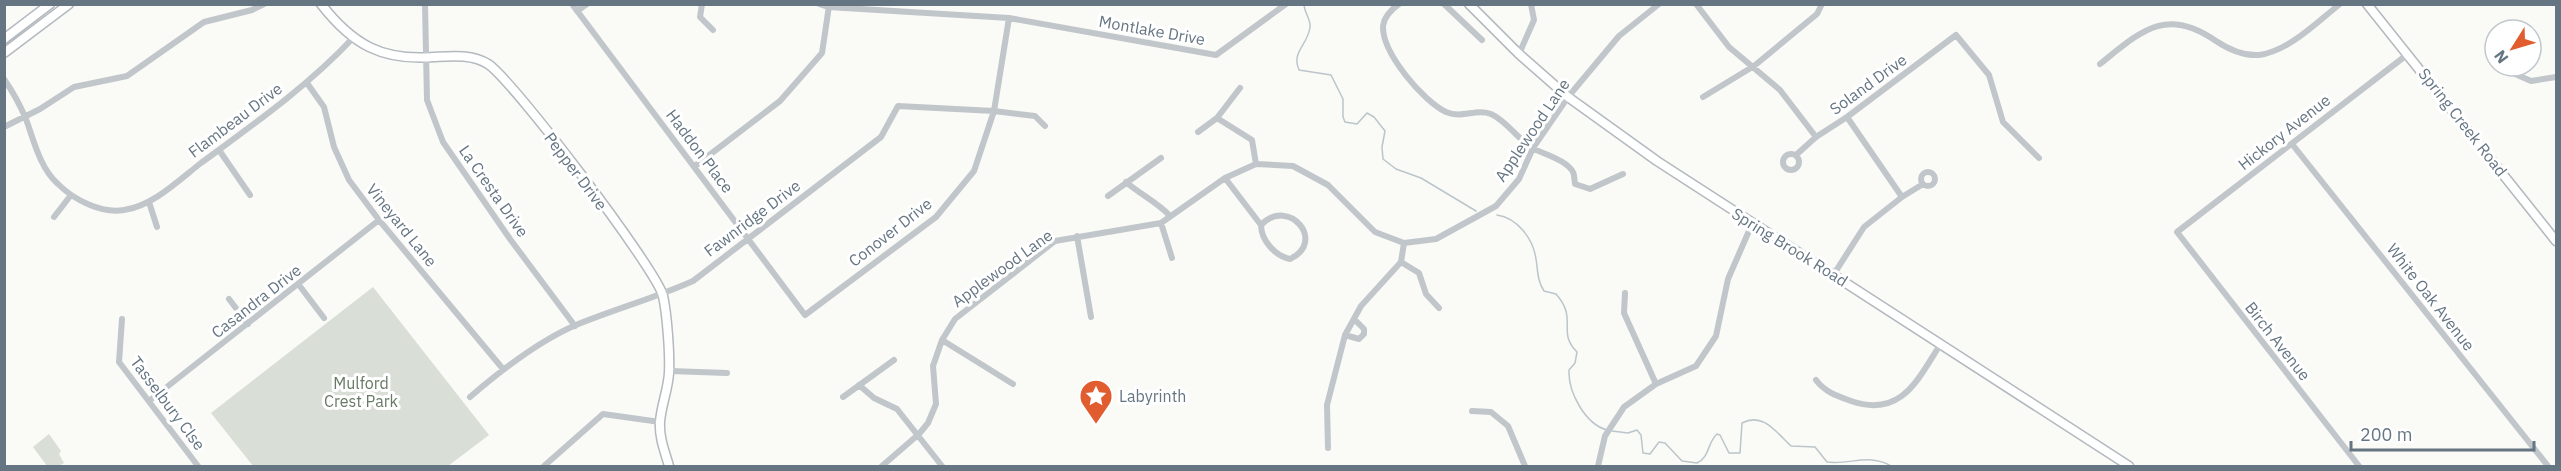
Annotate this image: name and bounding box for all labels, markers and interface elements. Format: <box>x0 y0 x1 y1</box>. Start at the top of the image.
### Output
street label: Montlake Drive <box>1097 11 1207 49</box>
north arrow <box>2483 18 2543 78</box>
text: N <box>2490 46 2512 68</box>
street label: Soland Drive <box>1826 49 1911 119</box>
street label: Spring Creek Road <box>2414 64 2512 180</box>
street label: Applewood Lane <box>1490 75 1574 185</box>
street label: Flambeau Drive <box>184 78 286 162</box>
street label: Hickory Avenue <box>2234 90 2334 174</box>
street label: Haddon Place <box>662 105 738 197</box>
street label: Pepper Drive <box>540 128 612 214</box>
street label: La Cresta Drive <box>455 141 533 241</box>
street label: Fawnridge Drive <box>700 175 804 261</box>
street label: Vineyard Lane <box>362 179 442 271</box>
street label: Conover Drive <box>844 193 936 271</box>
street label: Spring Brook Road <box>1728 203 1852 291</box>
street label: Applewood Lane <box>948 225 1056 311</box>
street label: White Oak Avenue <box>2383 239 2479 355</box>
street label: Casandra Drive <box>207 260 305 342</box>
street label: Birch Avenue <box>2241 298 2315 385</box>
street label: Tasselbury Clse <box>126 352 210 454</box>
park label: Mulford Crest Park <box>324 373 399 411</box>
place icon: Labyrinth <box>1078 378 1114 425</box>
place label: Labyrinth <box>1119 386 1186 406</box>
scale bar <box>2351 414 2534 452</box>
text: 200 m <box>2360 423 2412 446</box>

